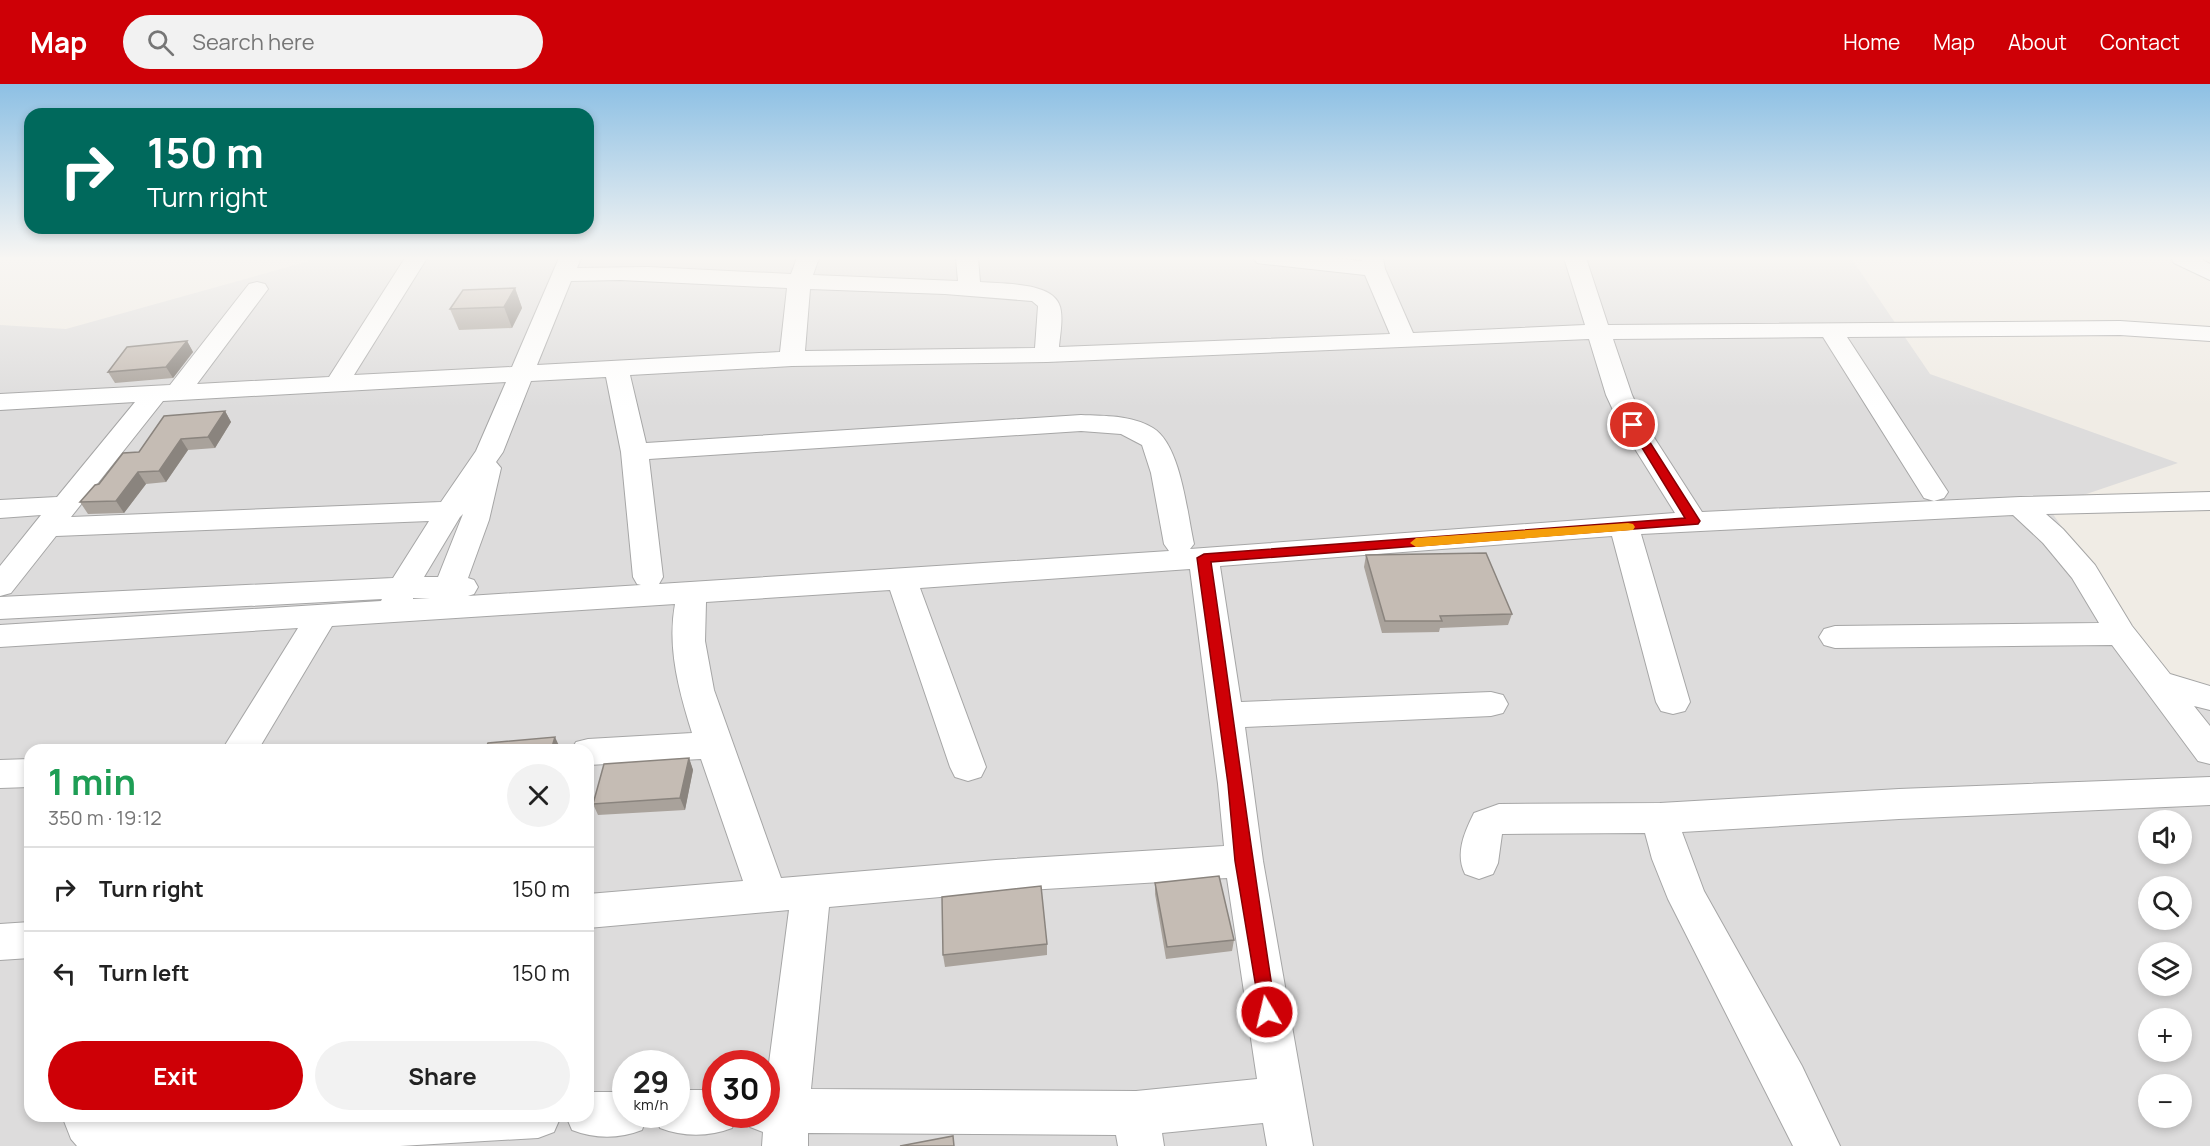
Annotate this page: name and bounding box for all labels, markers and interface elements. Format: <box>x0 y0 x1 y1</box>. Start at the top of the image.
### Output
search box <box>123 15 543 69</box>
text: Map <box>30 23 87 61</box>
icon: search <box>144 26 177 59</box>
text: Search here <box>192 27 315 57</box>
text: Home <box>1843 28 1900 56</box>
text: Map <box>1933 28 1975 56</box>
text: About <box>2008 28 2067 56</box>
text: Contact <box>2100 28 2180 56</box>
text: 150 m <box>147 123 264 181</box>
icon: right <box>48 132 126 210</box>
text: Turn right <box>147 178 268 215</box>
pin <box>1607 399 1658 450</box>
icon: arrive <box>1616 408 1649 441</box>
text: 1 min <box>48 757 136 806</box>
button: close <box>507 764 570 827</box>
text: 350 m · 19:12 <box>48 804 162 831</box>
map controls <box>2138 810 2192 1128</box>
button: sound <box>2138 810 2192 864</box>
icon: right <box>48 873 81 906</box>
text: Turn right <box>99 874 204 904</box>
text: 150 m <box>512 874 570 904</box>
button: search <box>2138 876 2192 930</box>
button: layers <box>2138 942 2192 996</box>
icon: left <box>48 957 81 990</box>
text: Turn left <box>99 958 189 988</box>
text: 150 m <box>512 958 570 988</box>
position arrow <box>1235 980 1299 1044</box>
button: + <box>2138 1008 2192 1062</box>
button: Exit <box>48 1041 303 1110</box>
button: Share <box>315 1041 570 1110</box>
speed limit sign: 30 <box>702 1050 780 1128</box>
text: 29 <box>633 1061 669 1102</box>
button: − <box>2138 1074 2192 1128</box>
text: km/h <box>634 1094 668 1115</box>

